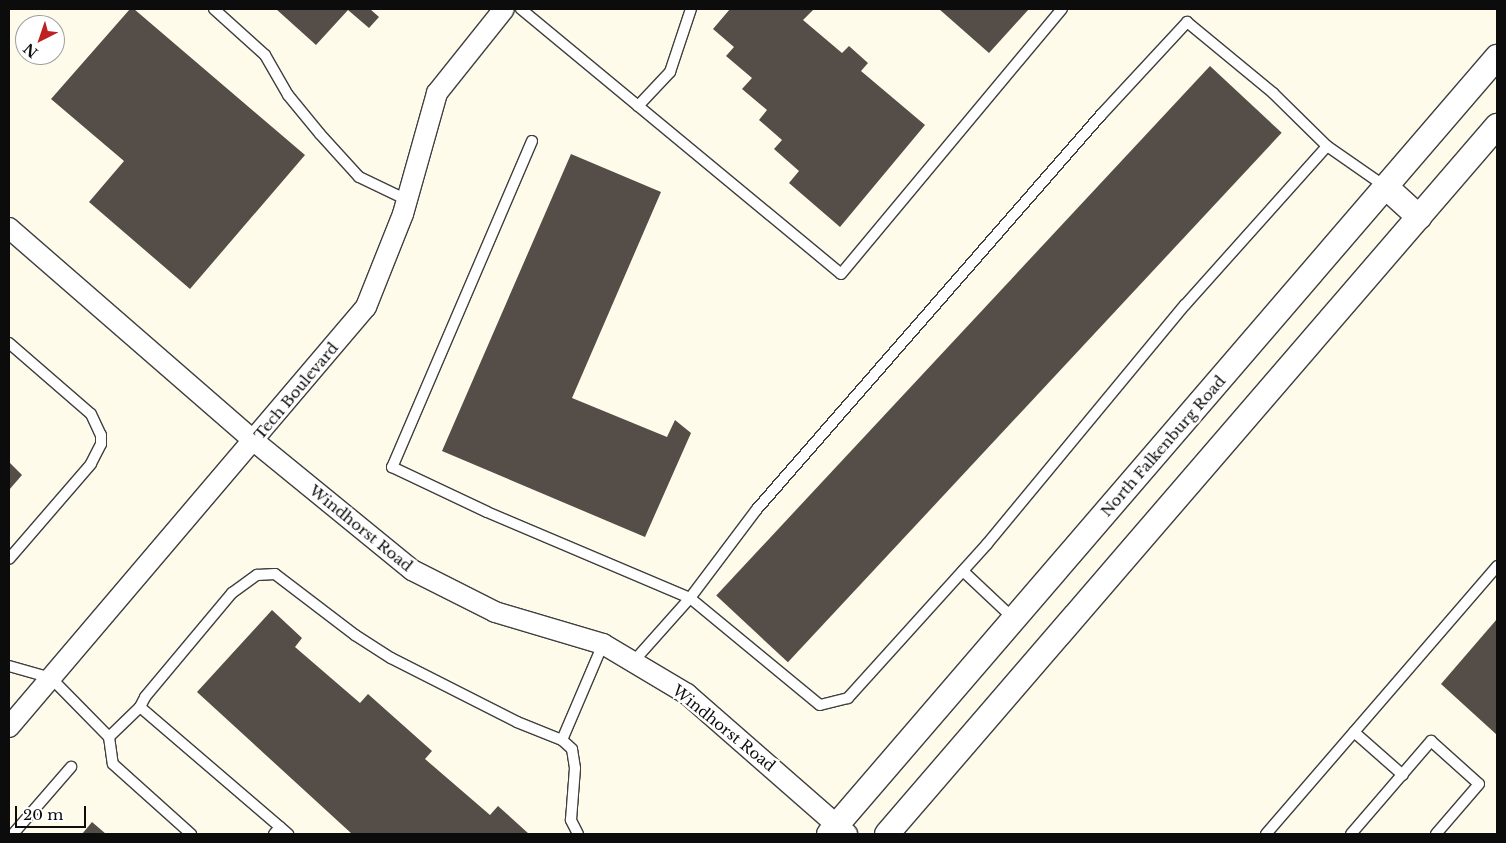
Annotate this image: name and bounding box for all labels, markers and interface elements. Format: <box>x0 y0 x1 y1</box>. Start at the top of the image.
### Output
north arrow <box>15 15 65 65</box>
text: N <box>20 39 42 62</box>
street label: Tech Boulevard <box>250 339 342 443</box>
street label: North Falkenburg Road <box>1097 372 1229 520</box>
street label: Windhorst Road <box>306 481 416 575</box>
street label: Windhorst Road <box>669 681 779 775</box>
scale bar <box>18 796 89 828</box>
text: 20 m <box>23 805 63 824</box>

